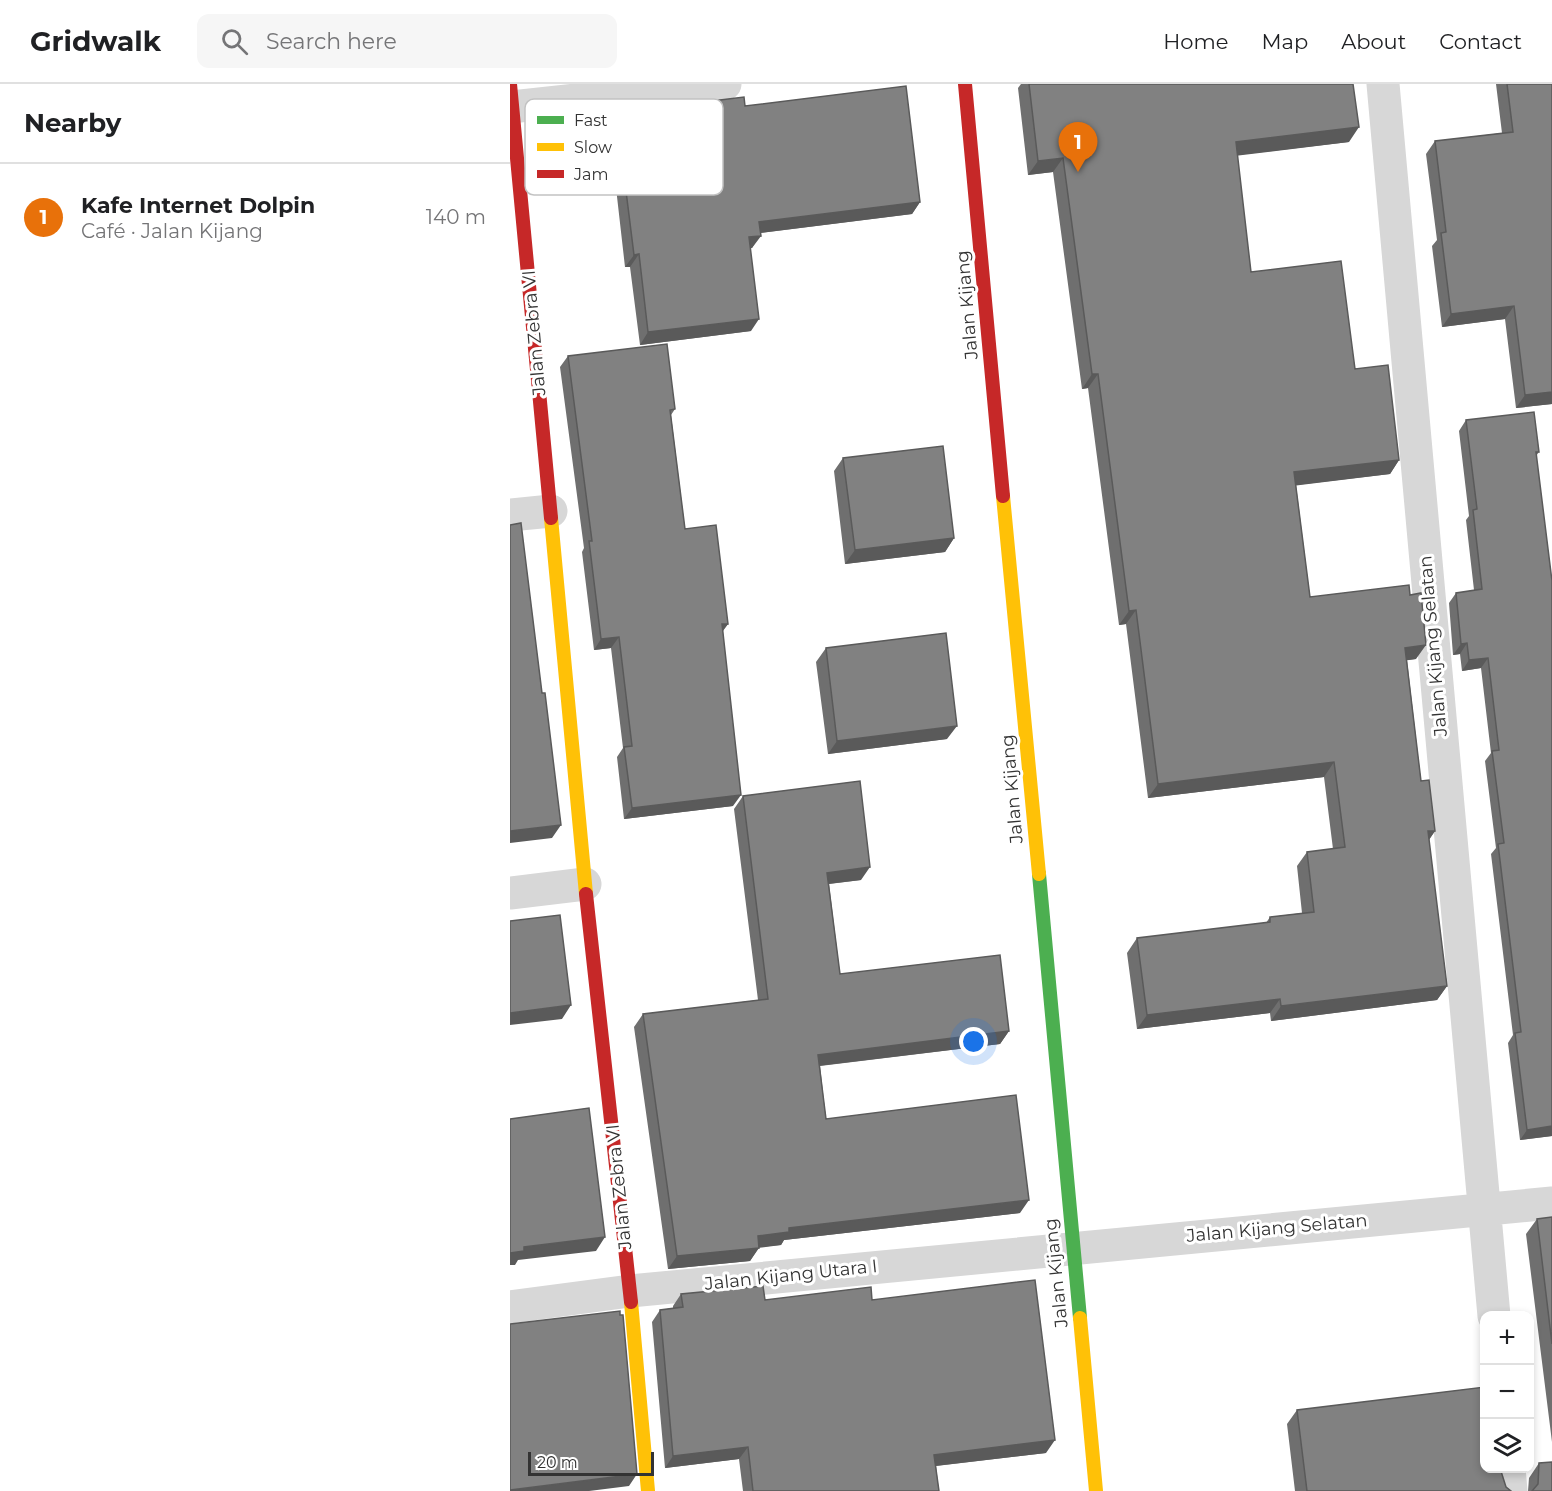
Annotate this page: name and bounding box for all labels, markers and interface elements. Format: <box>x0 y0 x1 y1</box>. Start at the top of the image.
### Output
search box <box>197 14 617 68</box>
text: Gridwalk <box>30 24 161 58</box>
icon: search <box>218 25 251 58</box>
text: Search here <box>266 28 397 55</box>
text: Home <box>1163 29 1228 54</box>
text: Map <box>1261 29 1308 54</box>
text: About <box>1341 29 1406 54</box>
text: Contact <box>1439 29 1522 54</box>
legend <box>525 99 723 195</box>
text: Nearby <box>24 107 121 139</box>
text: Fast <box>574 111 608 130</box>
pin: 1 <box>1058 122 1098 172</box>
text: Slow <box>574 138 612 157</box>
text: Jam <box>573 165 608 184</box>
text: Kafe Internet Dolpin <box>81 192 315 219</box>
text: 1 <box>40 205 47 229</box>
text: 140 m <box>426 205 486 229</box>
text: Café · Jalan Kijang <box>81 219 263 243</box>
street label: Jalan Kijang <box>951 249 983 362</box>
street label: Jalan Zebra VI <box>518 269 551 398</box>
street label: Jalan Kijang Selatan <box>1414 555 1452 738</box>
street label: Jalan Kijang <box>996 733 1028 846</box>
your location <box>959 1027 988 1056</box>
street label: Jalan Zebra VI <box>601 1123 637 1252</box>
street label: Jalan Kijang Selatan <box>1185 1209 1368 1247</box>
street label: Jalan Kijang <box>1039 1217 1073 1330</box>
street label: Jalan Kijang Utara I <box>703 1255 878 1295</box>
map controls <box>1480 1311 1534 1473</box>
button: + <box>1480 1311 1534 1365</box>
button: − <box>1480 1365 1534 1419</box>
button: layers <box>1480 1419 1534 1473</box>
scale bar <box>528 1449 654 1476</box>
text: 20 m <box>537 1453 578 1472</box>

